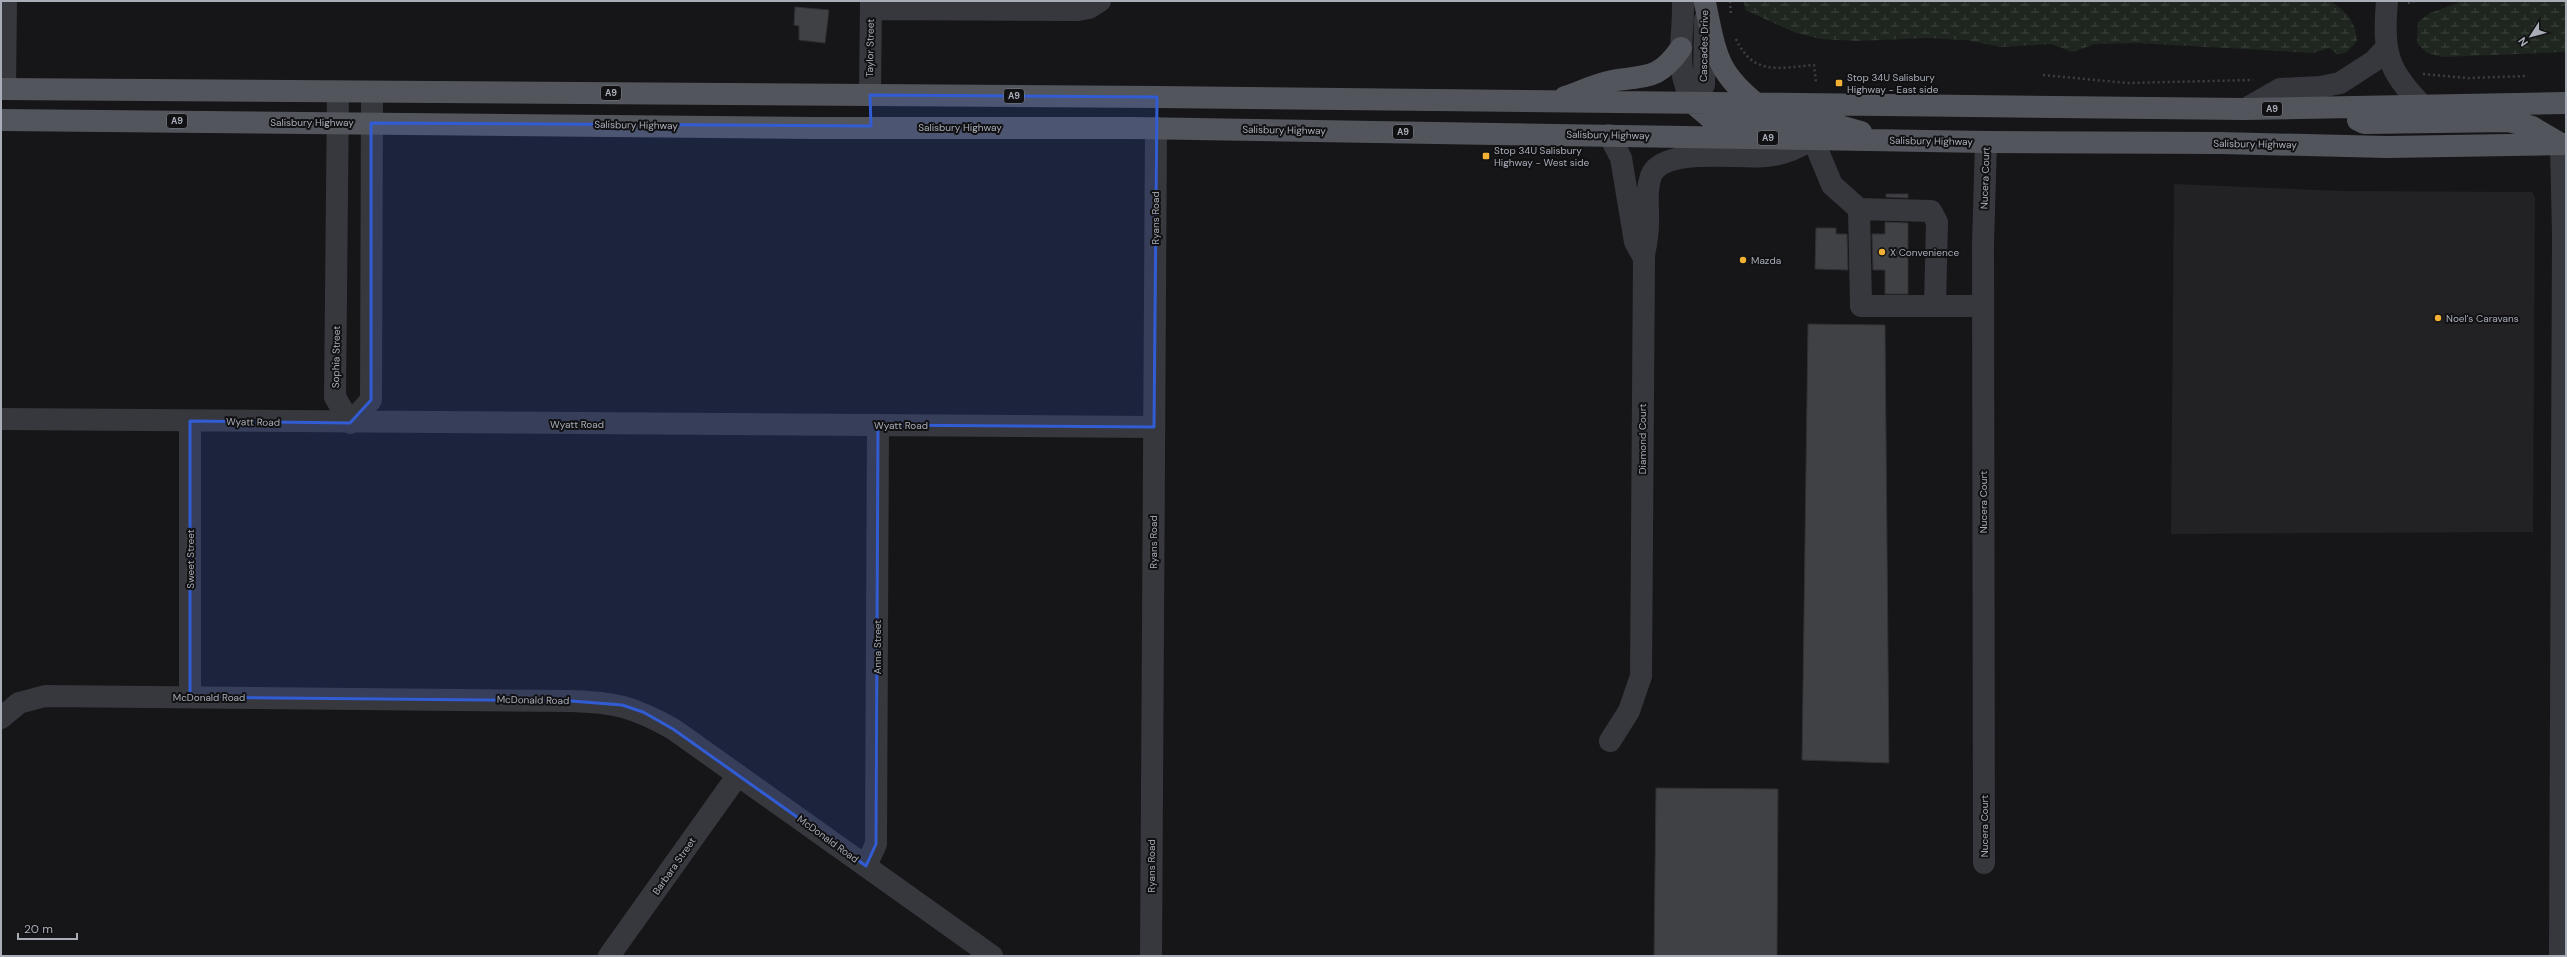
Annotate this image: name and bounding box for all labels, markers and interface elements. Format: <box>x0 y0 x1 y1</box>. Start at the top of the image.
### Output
street label: Cascades Drive <box>1697 10 1711 82</box>
north arrow <box>2511 16 2551 56</box>
street label: Taylor Street <box>863 19 877 77</box>
text: N <box>2515 35 2531 49</box>
place label: Stop 34U Salisbury Highway - East side <box>1847 71 1939 96</box>
marker: Stop 34U Salisbury Highway - East side <box>1834 78 1844 88</box>
road number: A9 <box>601 86 621 100</box>
road number: A9 <box>1004 89 1024 103</box>
road number: A9 <box>2262 102 2282 116</box>
road number: A9 <box>167 114 187 128</box>
street label: Salisbury Highway <box>270 116 354 129</box>
street label: Salisbury Highway <box>594 118 678 132</box>
street label: Salisbury Highway <box>918 121 1002 134</box>
street label: Salisbury Highway <box>1242 123 1326 137</box>
road number: A9 <box>1393 125 1413 139</box>
street label: Salisbury Highway <box>1566 128 1650 142</box>
road number: A9 <box>1758 131 1778 145</box>
street label: Salisbury Highway <box>1889 134 1973 148</box>
street label: Salisbury Highway <box>2213 137 2297 151</box>
place label: Stop 34U Salisbury Highway - West side <box>1494 144 1589 169</box>
street label: Nucera Court <box>1977 147 1993 209</box>
marker: Stop 34U Salisbury Highway - West side <box>1481 151 1491 161</box>
street label: Ryans Road <box>1149 191 1162 245</box>
place label: X Convenience <box>1890 246 1959 259</box>
marker: X Convenience <box>1877 247 1887 257</box>
place label: Mazda <box>1751 254 1781 267</box>
marker: Mazda <box>1738 255 1748 265</box>
place label: Noel's Caravans <box>2446 312 2519 325</box>
marker: Noel's Caravans <box>2433 313 2443 323</box>
street label: Sophia Street <box>329 326 343 388</box>
street label: Diamond Court <box>1636 404 1649 474</box>
street label: Wyatt Road <box>226 415 280 429</box>
street label: Wyatt Road <box>550 418 604 431</box>
street label: Wyatt Road <box>874 419 928 432</box>
street label: Nucera Court <box>1977 471 1990 533</box>
street label: Ryans Road <box>1147 515 1160 569</box>
street label: Sweet Street <box>184 529 197 589</box>
street label: Anna Street <box>871 620 884 674</box>
street label: McDonald Road <box>173 691 245 704</box>
street label: McDonald Road <box>497 693 569 707</box>
street label: Nucera Court <box>1978 795 1991 857</box>
street label: McDonald Road <box>795 812 861 866</box>
street label: Barbara Street <box>649 835 699 897</box>
street label: Ryans Road <box>1145 839 1158 893</box>
scale bar <box>18 915 77 941</box>
text: 20 m <box>24 921 53 937</box>

